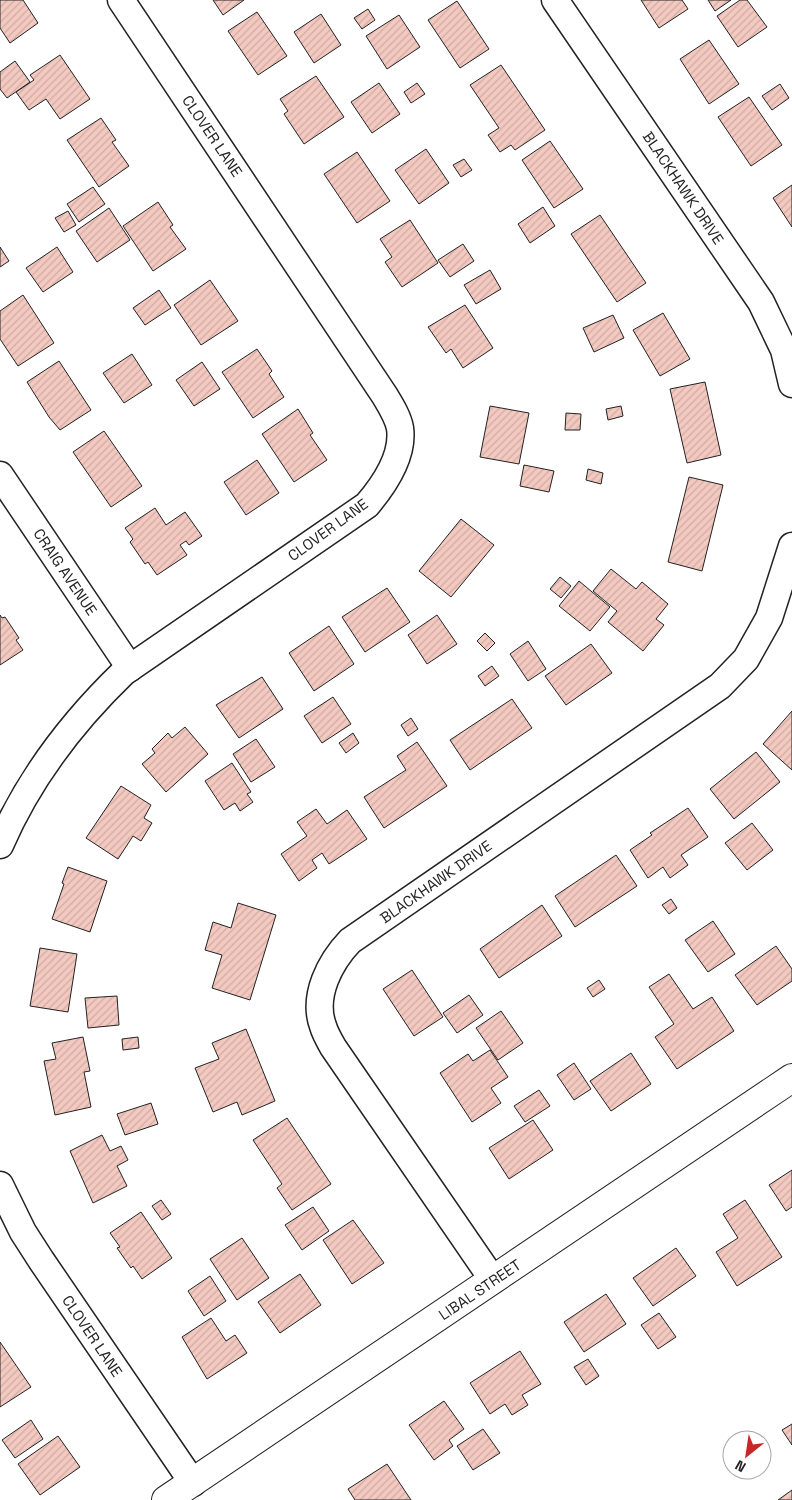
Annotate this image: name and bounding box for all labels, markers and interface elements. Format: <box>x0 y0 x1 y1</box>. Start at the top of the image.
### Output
street label: CLOVER LANE <box>178 91 247 180</box>
street label: BLACKHAWK DRIVE <box>639 128 728 248</box>
street label: CLOVER LANE <box>284 494 371 565</box>
street label: CRAIG AVENUE <box>29 525 101 619</box>
street label: BLACKHAWK DRIVE <box>376 836 495 927</box>
street label: LIBAL STREET <box>435 1255 525 1324</box>
street label: CLOVER LANE <box>58 1291 127 1380</box>
north arrow <box>722 1430 772 1480</box>
text: N <box>732 1456 749 1476</box>

